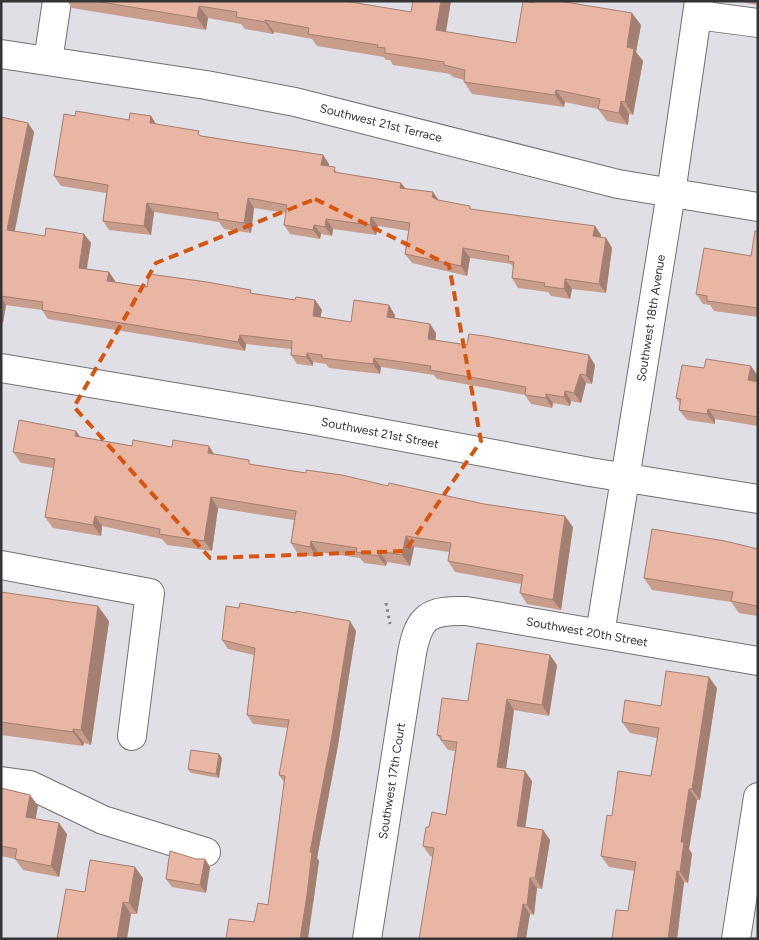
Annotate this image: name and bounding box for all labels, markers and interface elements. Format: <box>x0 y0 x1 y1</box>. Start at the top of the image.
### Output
street label: Southwest 21st Terrace <box>318 101 444 145</box>
street label: Southwest 18th Avenue <box>634 253 668 382</box>
street label: Southwest 21st Street <box>320 415 440 451</box>
street label: Southwest 20th Street <box>525 614 649 650</box>
street label: Southwest 17th Court <box>376 721 408 840</box>

